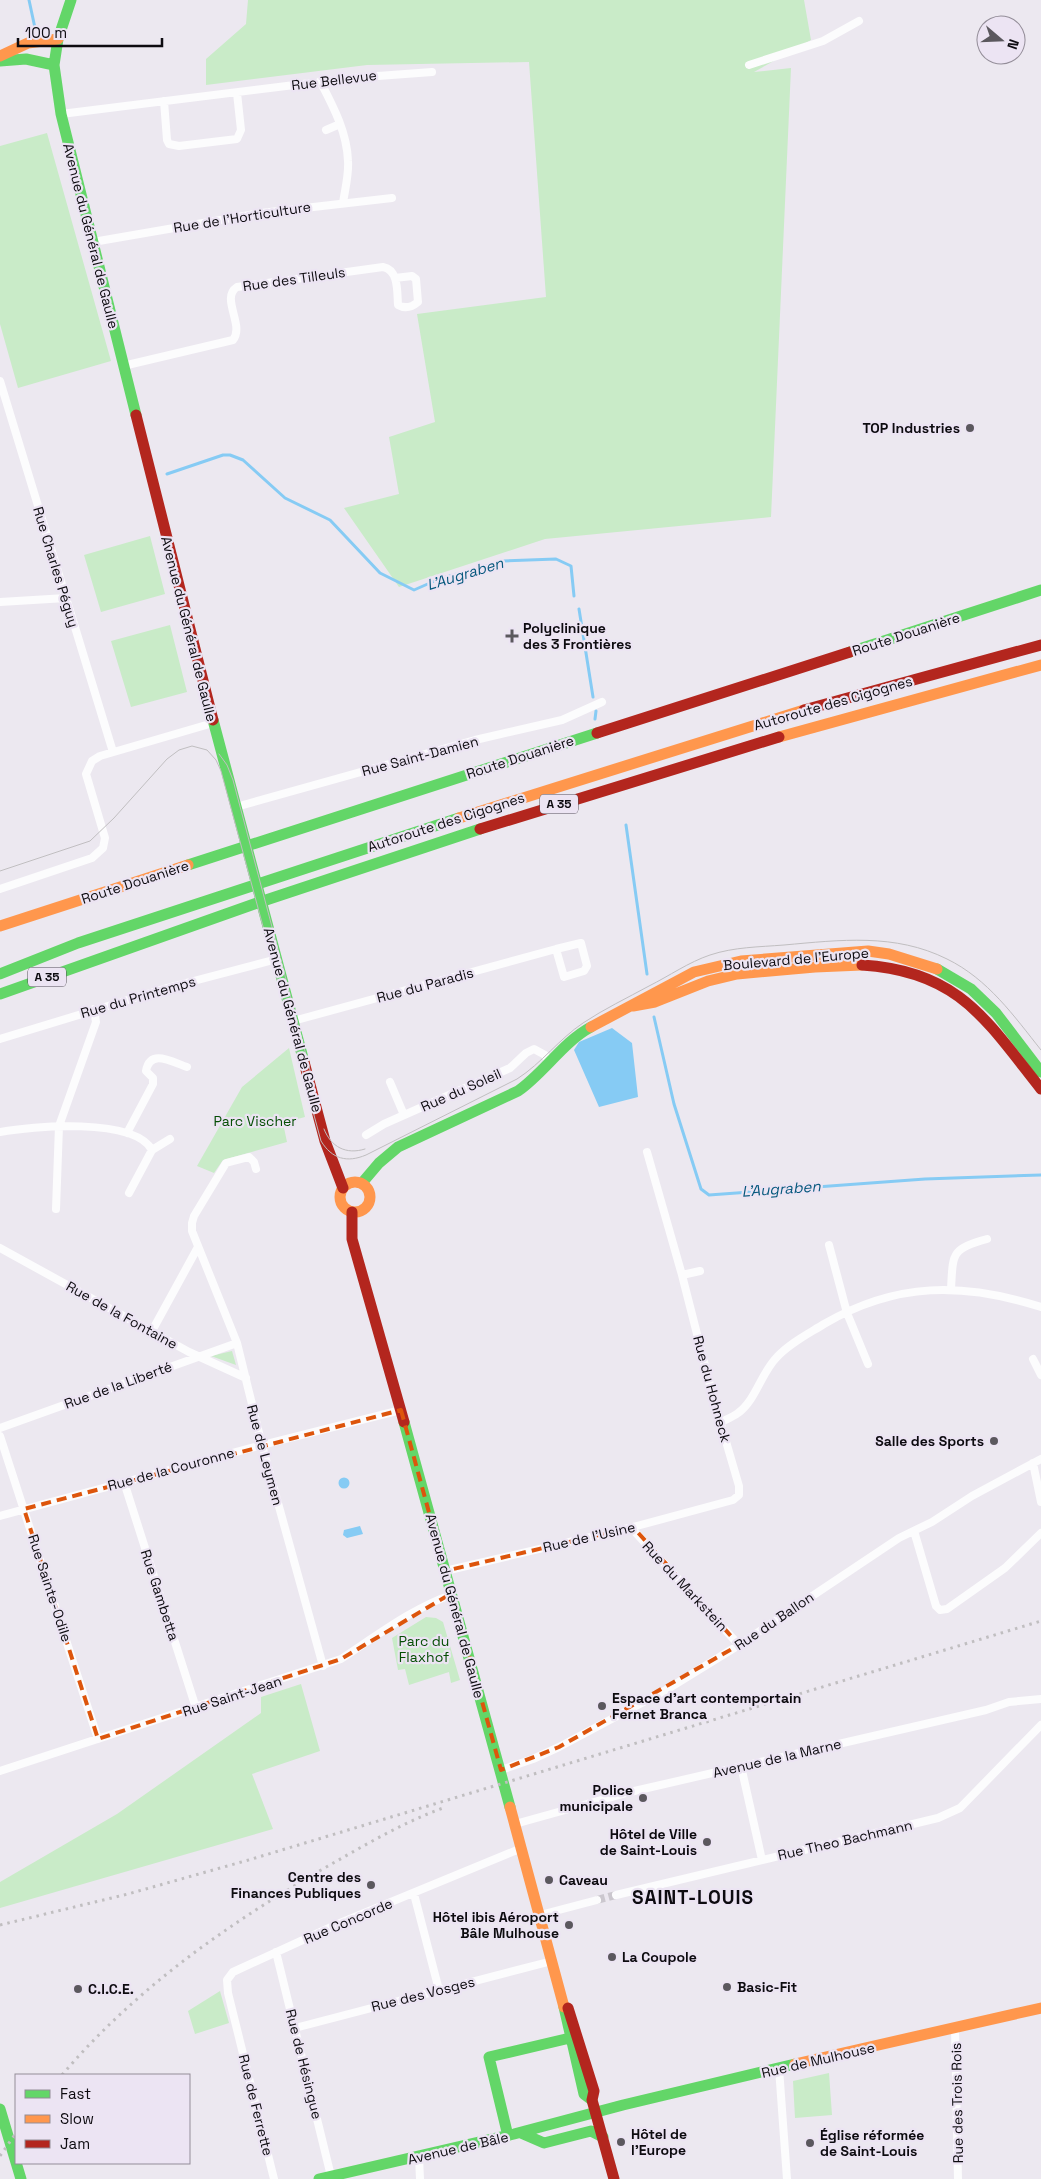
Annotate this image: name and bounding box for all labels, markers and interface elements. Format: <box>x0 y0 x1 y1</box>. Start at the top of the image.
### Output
scale bar <box>18 15 161 47</box>
north arrow <box>976 15 1026 65</box>
text: 100 m <box>25 23 67 42</box>
text: N <box>1003 37 1023 52</box>
street label: Rue Bellevue <box>290 66 378 94</box>
street label: Avenue du Général de Gaulle <box>59 141 123 331</box>
street label: Rue de l'Horticulture <box>172 197 312 237</box>
street label: Rue des Tilleuls <box>242 263 346 295</box>
place label: TOP Industries <box>863 419 960 437</box>
marker: TOP Industries <box>964 422 976 434</box>
street label: Rue Charles Péguy <box>29 504 83 630</box>
street label: Avenue du Général de Gaulle <box>157 534 221 724</box>
water label: L'Augraben <box>424 553 506 594</box>
street label: Route Douanière <box>850 608 962 660</box>
place label: Polyclinique des 3 Frontières <box>523 619 632 653</box>
marker: Polyclinique des 3 Frontières <box>505 629 519 643</box>
street label: Autoroute des Cigognes <box>752 672 914 734</box>
street label: Route Douanière <box>464 731 576 783</box>
street label: Rue Saint-Damien <box>360 732 480 780</box>
street label: Autoroute des Cigognes <box>365 788 527 856</box>
road number: A 35 <box>540 794 578 814</box>
street label: Route Douanière <box>79 856 191 908</box>
street label: Avenue du Général de Gaulle <box>260 926 326 1114</box>
street label: Boulevard de l'Europe <box>722 944 870 974</box>
street label: Rue du Paradis <box>375 963 475 1007</box>
road number: A 35 <box>28 968 66 986</box>
street label: Rue du Printemps <box>78 972 198 1022</box>
street label: Rue du Soleil <box>418 1064 504 1116</box>
park label: Parc Vischer <box>213 1112 297 1130</box>
water label: L'Augraben <box>741 1176 822 1201</box>
street label: Rue de la Fontaine <box>63 1277 181 1353</box>
street label: Rue du Hohneck <box>689 1334 735 1445</box>
street label: Rue de la Liberté <box>62 1357 174 1413</box>
street label: Rue de Leymen <box>243 1403 287 1507</box>
place label: Salle des Sports <box>875 1432 984 1450</box>
marker: Salle des Sports <box>988 1435 1000 1447</box>
street label: Rue de la Couronne <box>106 1443 236 1495</box>
street label: Avenue du Général de Gaulle <box>422 1512 488 1700</box>
street label: Rue de l'Usine <box>541 1518 637 1556</box>
street label: Rue Sainte-Odile <box>24 1532 76 1644</box>
street label: Rue du Markstein <box>639 1537 731 1635</box>
street label: Rue Gambetta <box>137 1547 183 1643</box>
street label: Rue du Ballon <box>731 1588 817 1654</box>
park label: Parc du Flaxhof <box>399 1632 449 1666</box>
street label: Rue Saint-Jean <box>180 1671 284 1721</box>
place label: Espace d'art contemportain Fernet Branca <box>612 1689 801 1723</box>
marker: Espace d'art contemportain Fernet Branca <box>596 1700 608 1712</box>
street label: Avenue de la Marne <box>711 1734 843 1782</box>
place label: Police municipale <box>559 1781 633 1815</box>
marker: Police municipale <box>637 1792 649 1804</box>
street label: Rue Theo Bachmann <box>776 1816 914 1864</box>
place label: Hôtel de Ville de Saint-Louis <box>600 1825 697 1859</box>
marker: Hôtel de Ville de Saint-Louis <box>701 1836 713 1848</box>
place label: Centre des Finances Publiques <box>231 1868 361 1902</box>
place label: Caveau <box>559 1871 608 1889</box>
marker: Caveau <box>543 1874 555 1886</box>
marker: Centre des Finances Publiques <box>365 1879 377 1891</box>
district label: SAINT-LOUIS <box>632 1885 754 1910</box>
street label: Rue Concorde <box>301 1894 395 1948</box>
place label: Hôtel ibis Aéroport Bâle Mulhouse <box>433 1908 559 1942</box>
marker: Hôtel ibis Aéroport Bâle Mulhouse <box>563 1919 575 1931</box>
place label: La Coupole <box>622 1948 697 1966</box>
marker: La Coupole <box>606 1951 618 1963</box>
street label: Rue des Vosges <box>369 1972 477 2016</box>
place label: Basic-Fit <box>737 1978 797 1996</box>
place label: C.I.C.E. <box>88 1980 134 1998</box>
marker: Basic-Fit <box>721 1981 733 1993</box>
marker: C.I.C.E. <box>72 1983 84 1995</box>
street label: Rue de Hésingue <box>282 2007 326 2121</box>
street label: Rue de Mulhouse <box>760 2038 876 2082</box>
street label: Rue des Trois Rois <box>947 2042 967 2164</box>
street label: Rue de Ferrette <box>235 2052 277 2158</box>
legend <box>15 2074 190 2164</box>
text: Fast <box>60 2084 91 2103</box>
text: Slow <box>60 2109 94 2128</box>
place label: Hôtel de l'Europe <box>631 2125 687 2159</box>
place label: Église réformée de Saint-Louis <box>820 2126 924 2160</box>
street label: Avenue de Bâle <box>406 2128 510 2168</box>
text: Jam <box>60 2134 90 2153</box>
marker: Hôtel de l'Europe <box>615 2136 627 2148</box>
marker: Église réformée de Saint-Louis <box>804 2137 816 2149</box>

